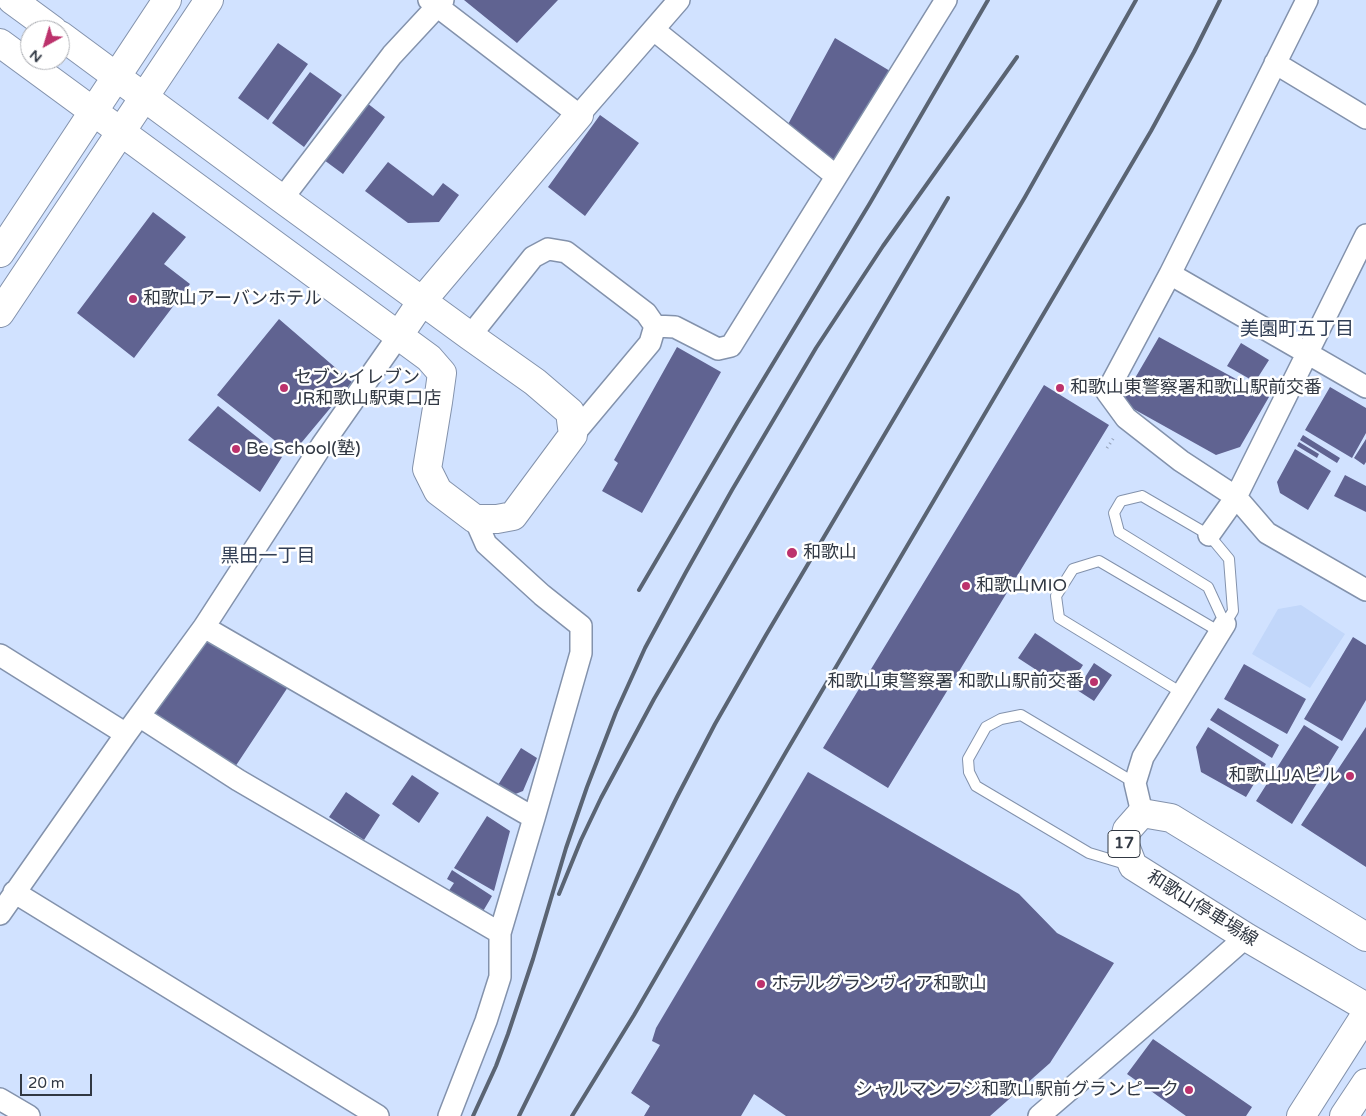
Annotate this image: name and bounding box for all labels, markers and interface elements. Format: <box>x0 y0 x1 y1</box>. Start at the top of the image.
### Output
north arrow <box>20 20 70 70</box>
text: N <box>26 46 46 66</box>
place label: 和歌山アーバンホテル <box>143 288 322 310</box>
marker: 和歌山アーバンホテル <box>127 293 139 305</box>
district label: 美園町五丁目 <box>1240 319 1354 341</box>
place label: セブンイレブン JR和歌山駅東口店 <box>294 367 441 409</box>
place label: 和歌山東警察署和歌山駅前交番 <box>1070 377 1322 399</box>
marker: セブンイレブン JR和歌山駅東口店 <box>278 382 290 394</box>
marker: 和歌山東警察署和歌山駅前交番 <box>1054 382 1066 394</box>
place label: Be School(塾) <box>246 438 360 460</box>
marker: Be School(塾) <box>230 443 242 455</box>
place label: 和歌山 <box>803 542 857 564</box>
district label: 黒田一丁目 <box>221 546 315 568</box>
marker: 和歌山 <box>785 546 799 560</box>
place label: 和歌山MIO <box>976 575 1067 597</box>
marker: 和歌山MIO <box>960 580 972 592</box>
place label: 和歌山東警察署 和歌山駅前交番 <box>827 671 1084 693</box>
marker: 和歌山東警察署 和歌山駅前交番 <box>1088 676 1100 688</box>
place label: 和歌山JAビル <box>1228 765 1340 787</box>
marker: 和歌山JAビル <box>1344 770 1356 782</box>
road number: 17 <box>1108 831 1140 858</box>
street label: 和歌山停車場線 <box>1143 866 1261 952</box>
place label: ホテルグランヴィア和歌山 <box>771 973 987 995</box>
marker: ホテルグランヴィア和歌山 <box>755 978 767 990</box>
scale bar <box>22 1064 95 1096</box>
text: 20 m <box>28 1074 65 1092</box>
place label: シャルマンフジ和歌山駅前グランピーク <box>855 1079 1179 1101</box>
marker: シャルマンフジ和歌山駅前グランピーク <box>1183 1084 1195 1096</box>

